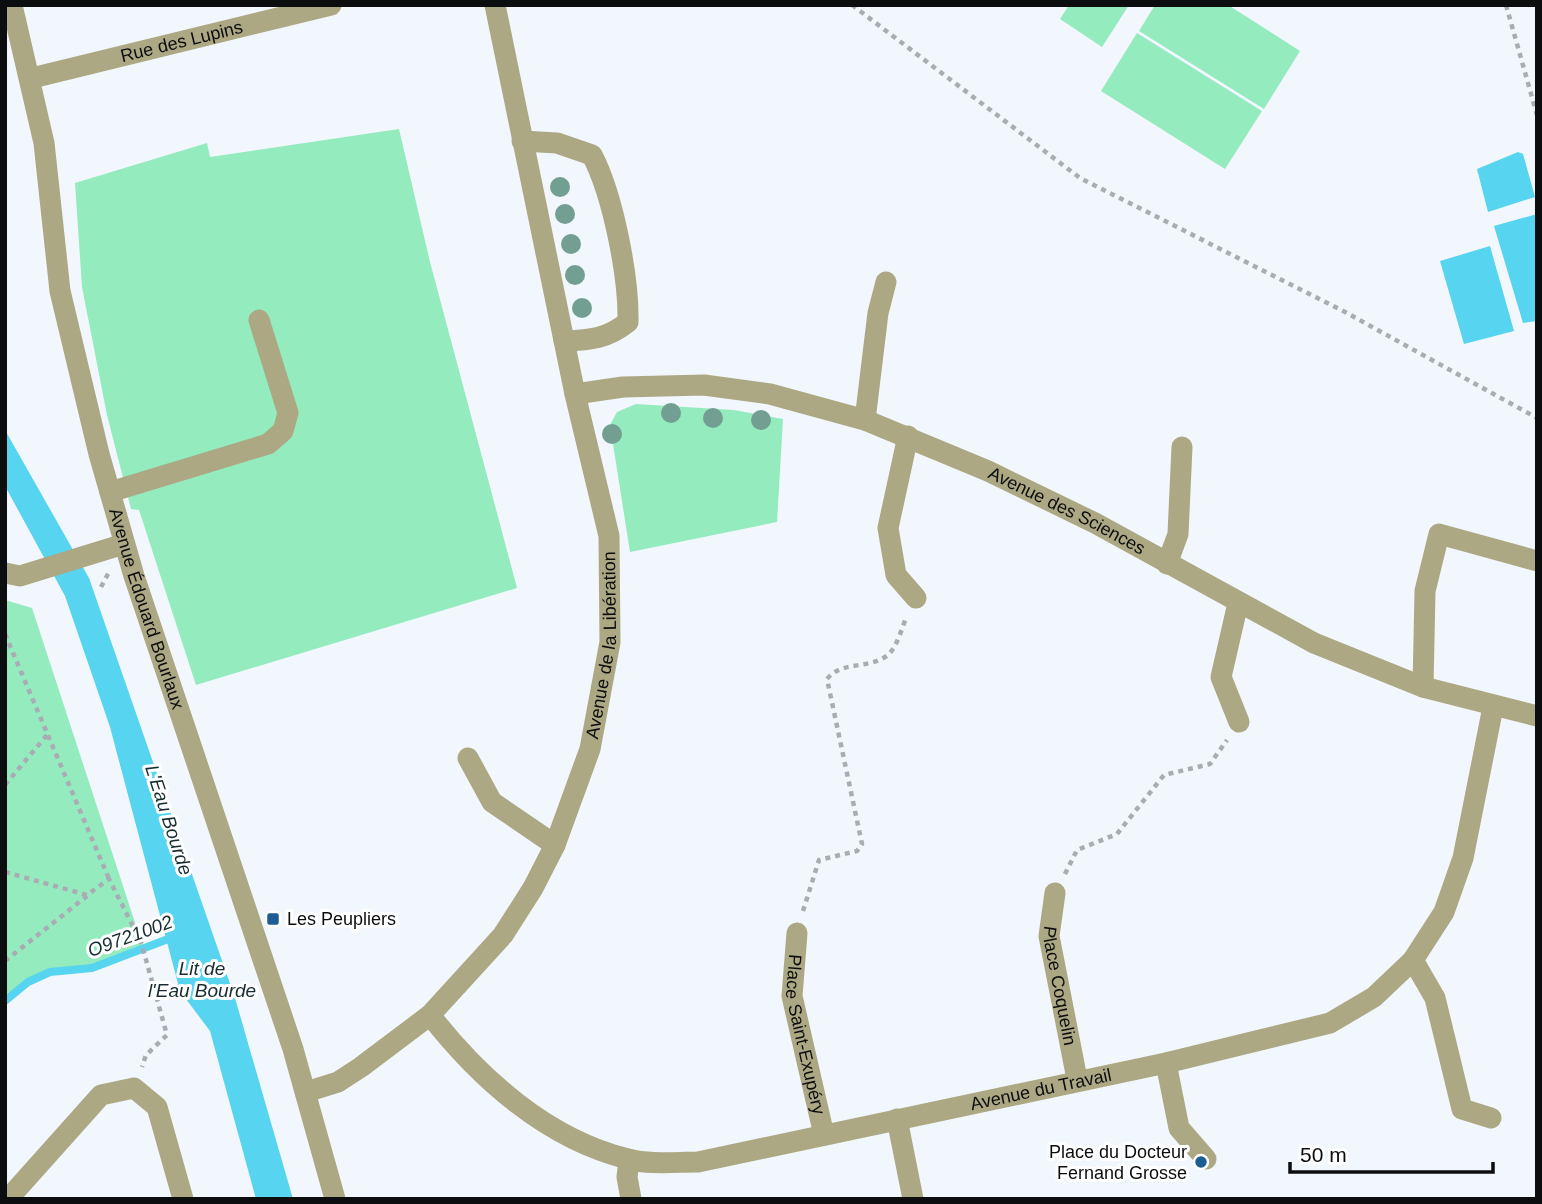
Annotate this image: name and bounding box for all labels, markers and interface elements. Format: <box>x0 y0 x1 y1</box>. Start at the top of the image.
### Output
street label: Rue des Lupins <box>118 17 245 66</box>
street label: Avenue des Sciences <box>985 463 1149 559</box>
street label: Avenue Édouard Bourlaux <box>105 506 188 712</box>
street label: Avenue de la Libération <box>582 551 620 740</box>
water label: L'Eau Bourde <box>141 762 197 878</box>
place label: Les Peupliers <box>287 909 396 929</box>
water label: O9721002 <box>85 911 176 961</box>
marker: Les Peupliers <box>265 911 281 927</box>
street label: Place Coquelin <box>1039 925 1080 1047</box>
street label: Place Saint-Exupéry <box>782 954 829 1117</box>
water label: Lit de l'Eau Bourde <box>148 958 256 1001</box>
street label: Avenue du Travail <box>968 1065 1113 1114</box>
scale bar <box>1290 1130 1493 1174</box>
place label: Place du Docteur Fernand Grosse <box>1049 1142 1187 1183</box>
text: 50 m <box>1300 1143 1347 1166</box>
marker: Place du Docteur Fernand Grosse <box>1193 1154 1209 1170</box>

